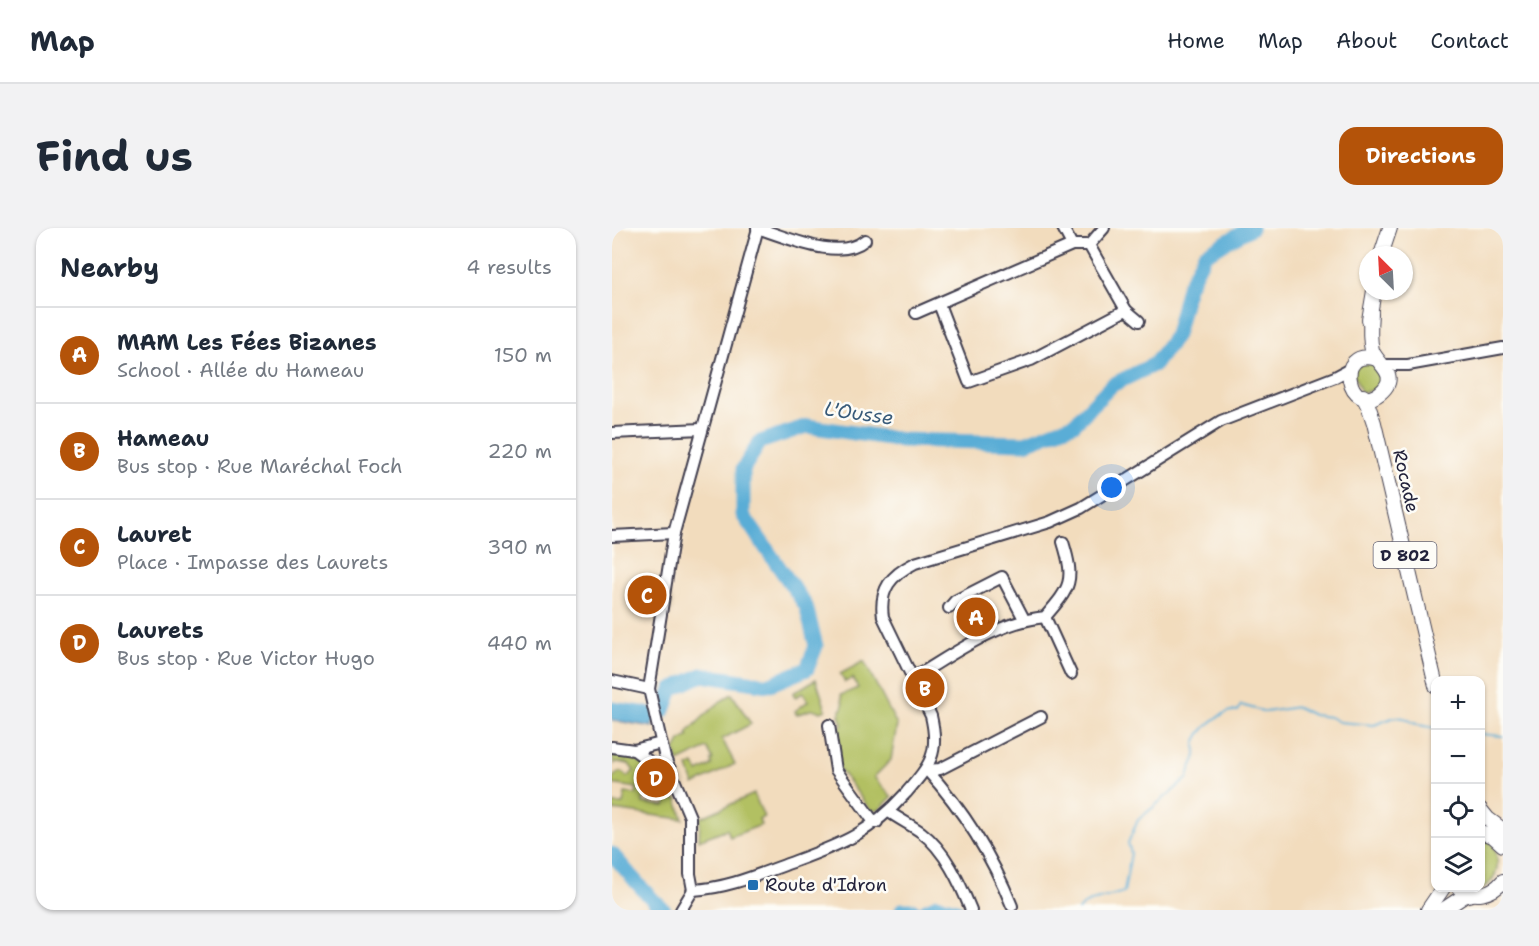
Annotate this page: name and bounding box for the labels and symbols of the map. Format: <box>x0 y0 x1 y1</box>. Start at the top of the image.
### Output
north arrow <box>1359 246 1413 300</box>
water label: L'Ousse <box>823 395 895 431</box>
street label: Rocade <box>1387 447 1425 515</box>
your location <box>1097 473 1126 502</box>
road number: D 802 <box>1374 542 1436 568</box>
pin: C <box>627 572 666 617</box>
pin: A <box>956 594 996 640</box>
pin: B <box>906 666 944 710</box>
pin: D <box>636 756 675 800</box>
place label: Route d'Idron <box>765 873 887 897</box>
marker: Route d'Idron <box>746 878 760 892</box>

